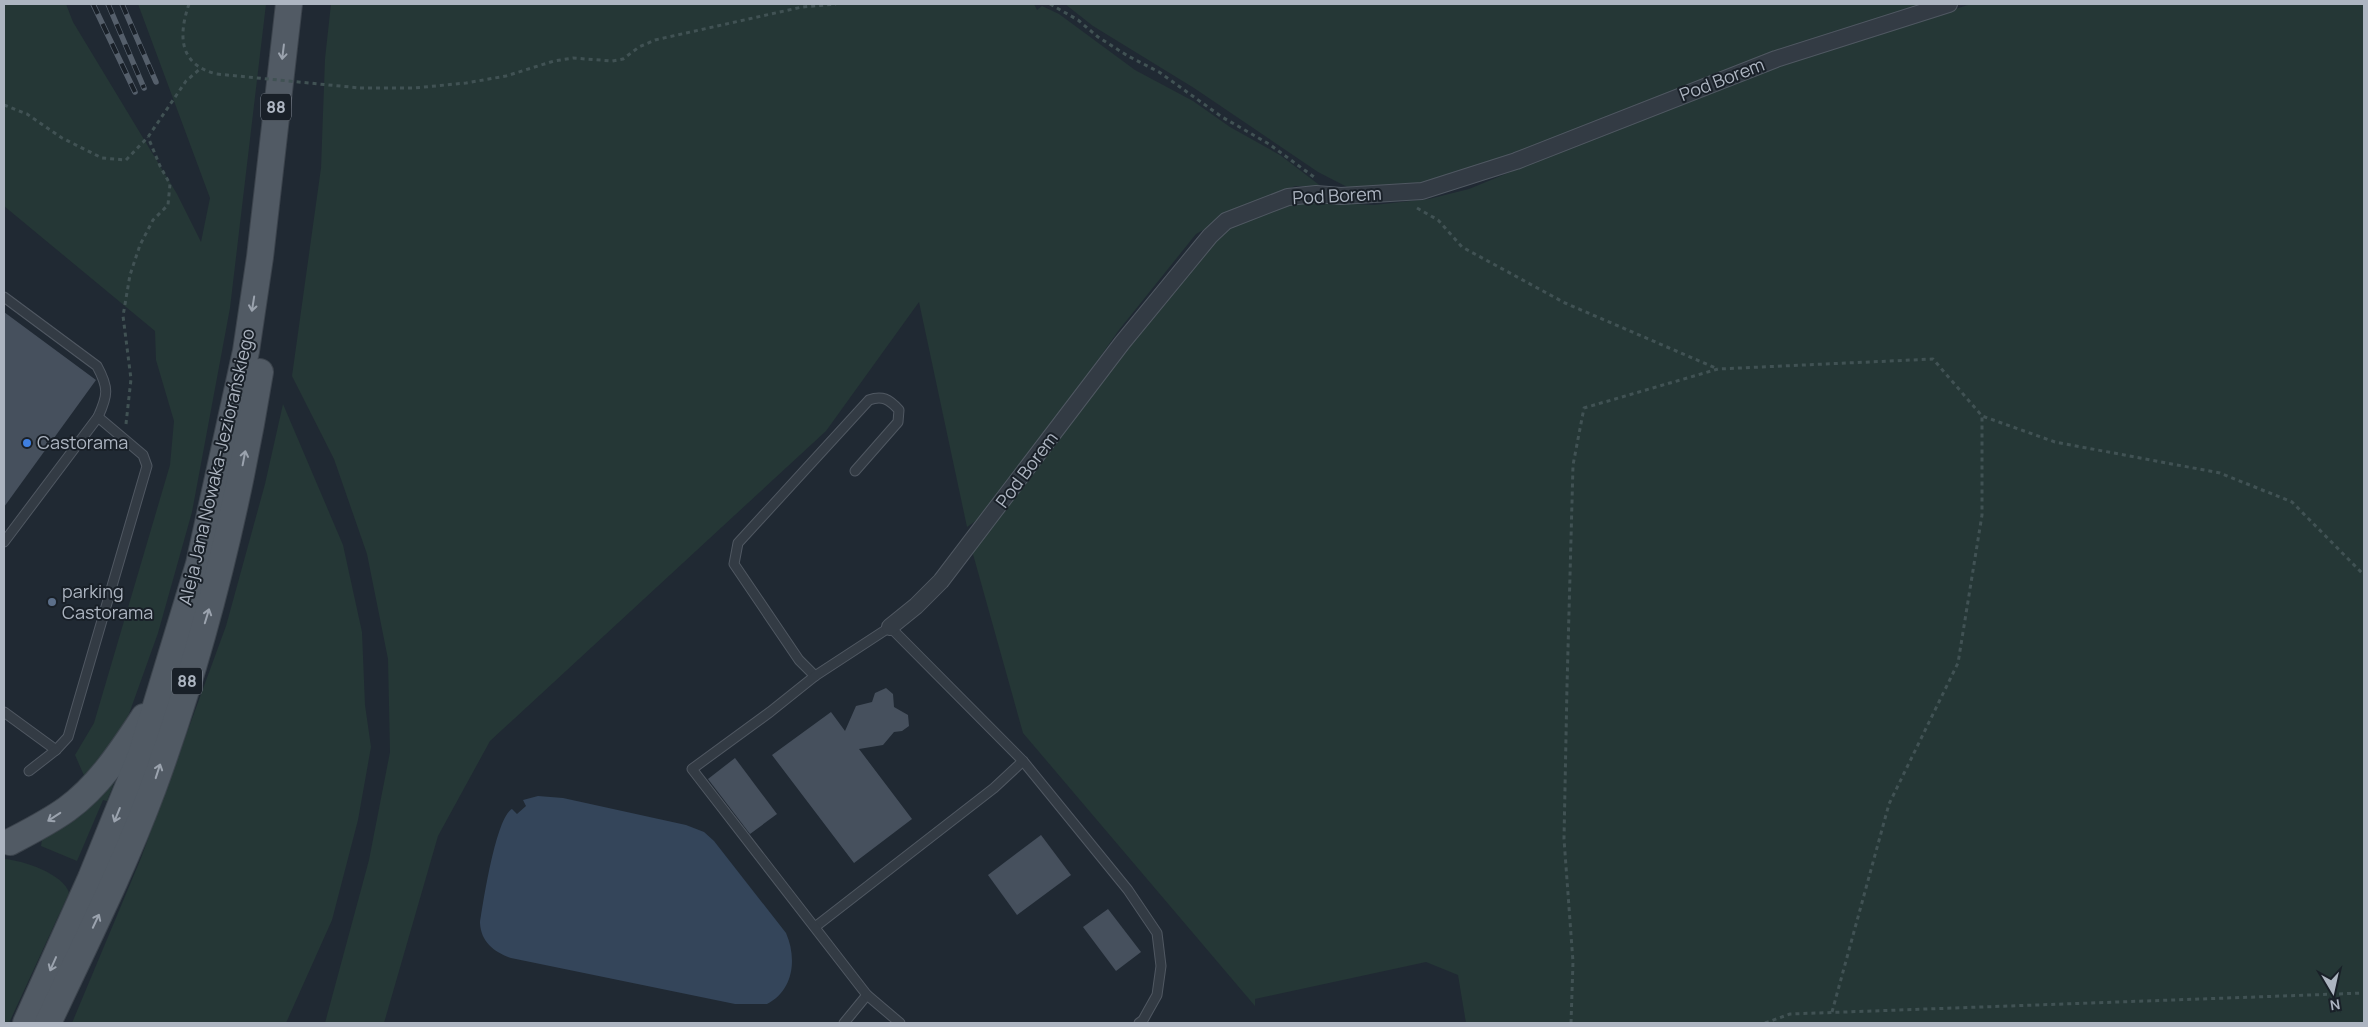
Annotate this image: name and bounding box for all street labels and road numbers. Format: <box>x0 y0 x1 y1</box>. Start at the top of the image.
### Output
street label: Pod Borem <box>1676 52 1768 106</box>
road number: 88 <box>261 94 291 120</box>
street label: Pod Borem <box>1292 181 1382 209</box>
street label: Aleja Jana Nowaka-Jeziorańskiego <box>172 326 260 607</box>
street label: Pod Borem <box>990 427 1063 512</box>
road number: 88 <box>172 668 202 694</box>

